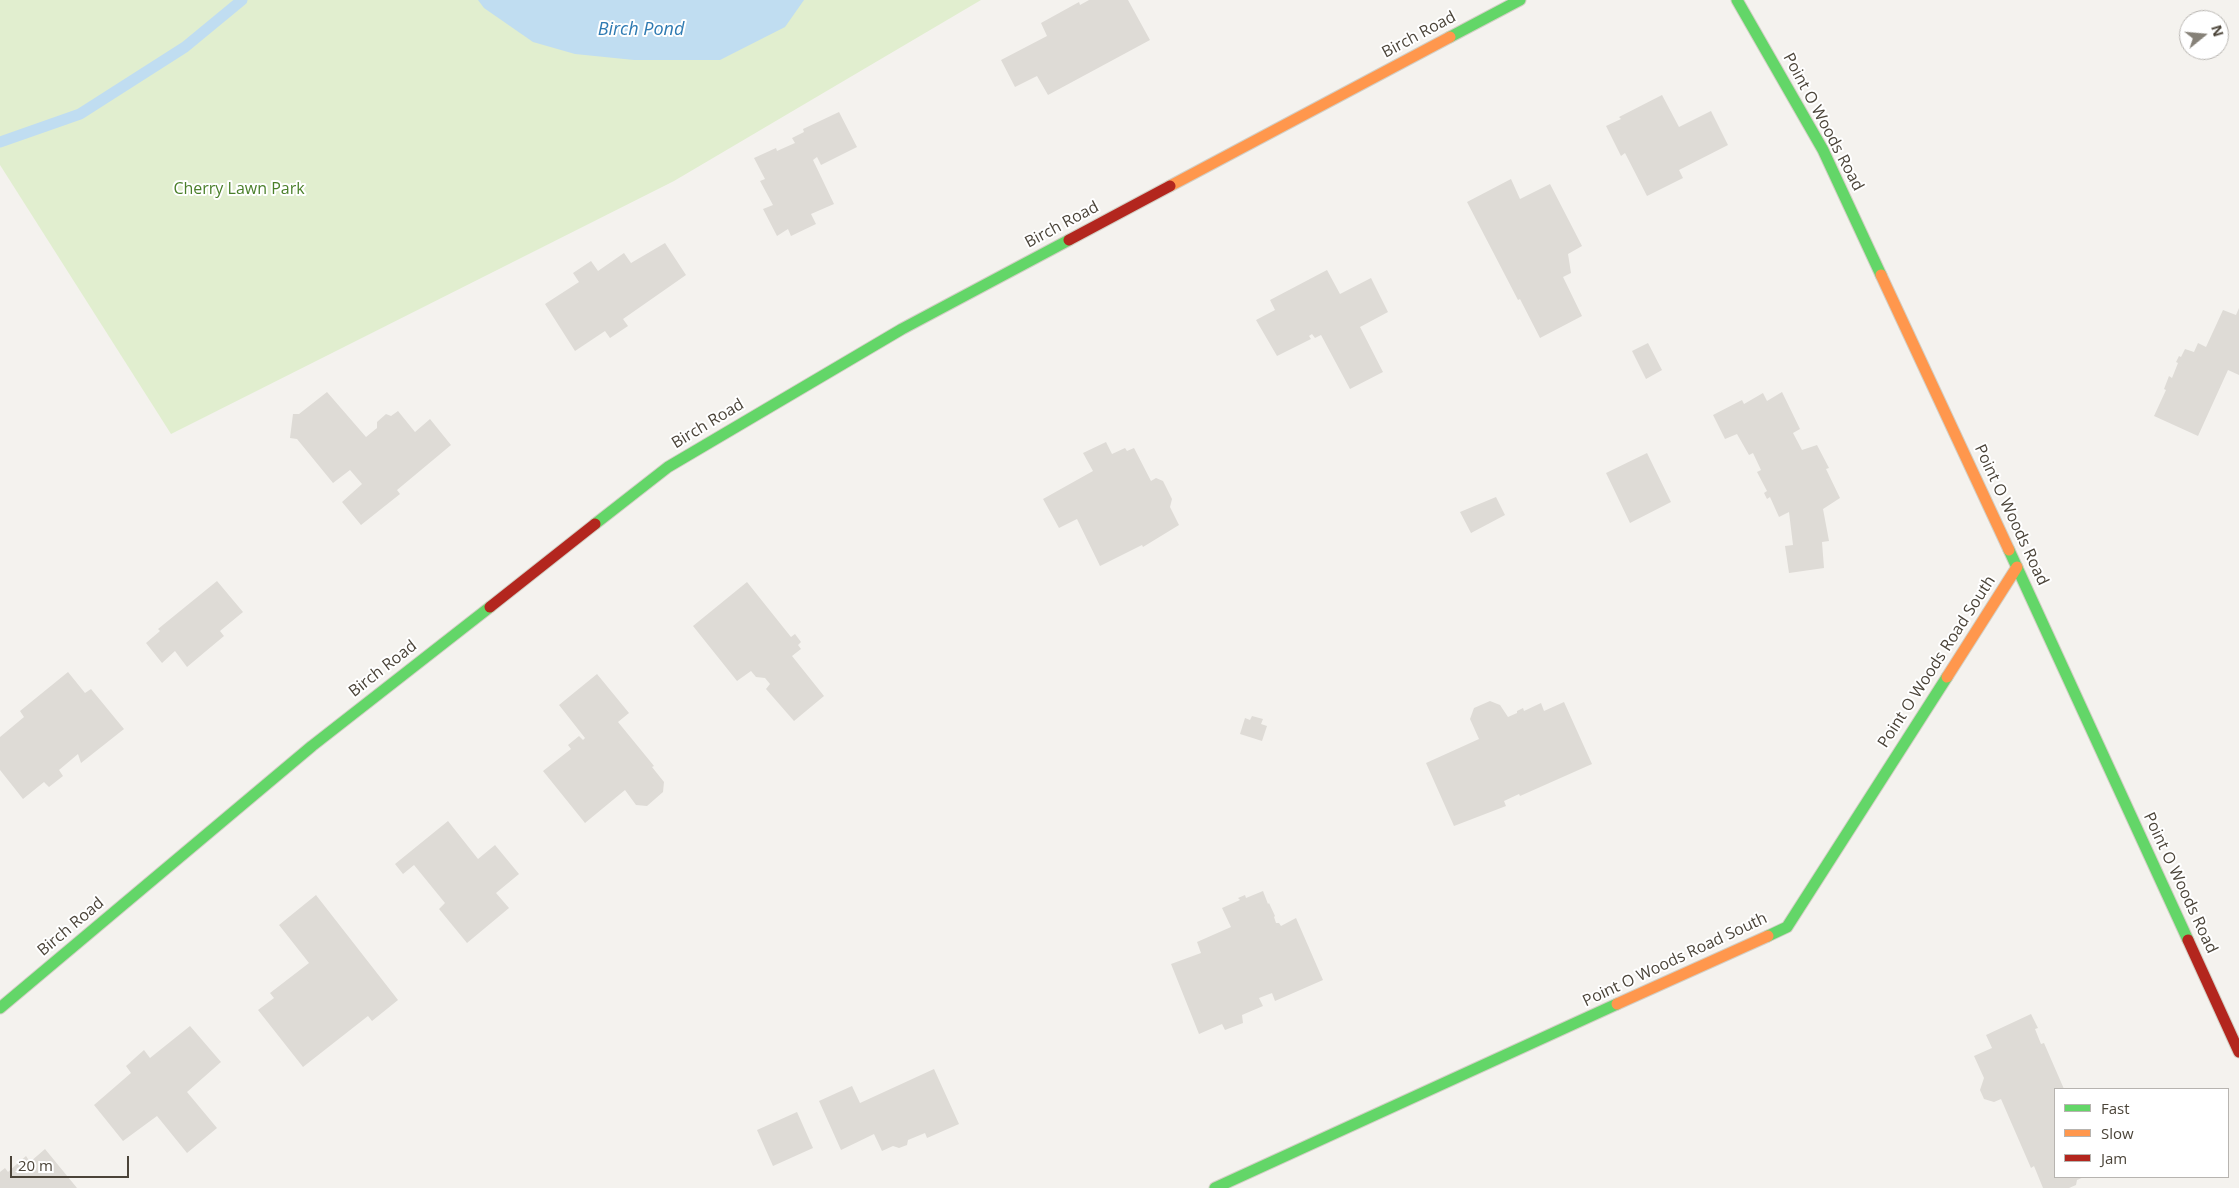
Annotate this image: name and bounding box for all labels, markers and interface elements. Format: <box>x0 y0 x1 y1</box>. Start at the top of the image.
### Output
street label: Birch Road <box>1379 8 1459 62</box>
north arrow <box>2179 10 2229 60</box>
water label: Birch Pond <box>598 19 684 41</box>
text: N <box>2207 23 2229 39</box>
street label: Point O Woods Road <box>1779 50 1867 194</box>
park label: Cherry Lawn Park <box>173 179 305 199</box>
street label: Birch Road <box>1022 198 1102 252</box>
street label: Birch Road <box>668 395 748 453</box>
street label: Point O Woods Road <box>1970 441 2052 589</box>
street label: Point O Woods Road South <box>1874 572 2000 752</box>
street label: Birch Road <box>345 637 421 701</box>
street label: Point O Woods Road <box>2139 809 2221 957</box>
street label: Birch Road <box>34 894 108 960</box>
street label: Point O Woods Road South <box>1580 909 1770 1011</box>
legend <box>2054 1088 2229 1178</box>
text: Fast <box>2101 1098 2130 1118</box>
text: Slow <box>2101 1123 2134 1143</box>
scale bar <box>12 1146 131 1178</box>
text: Jam <box>2101 1148 2127 1168</box>
text: 20 m <box>18 1155 53 1175</box>

